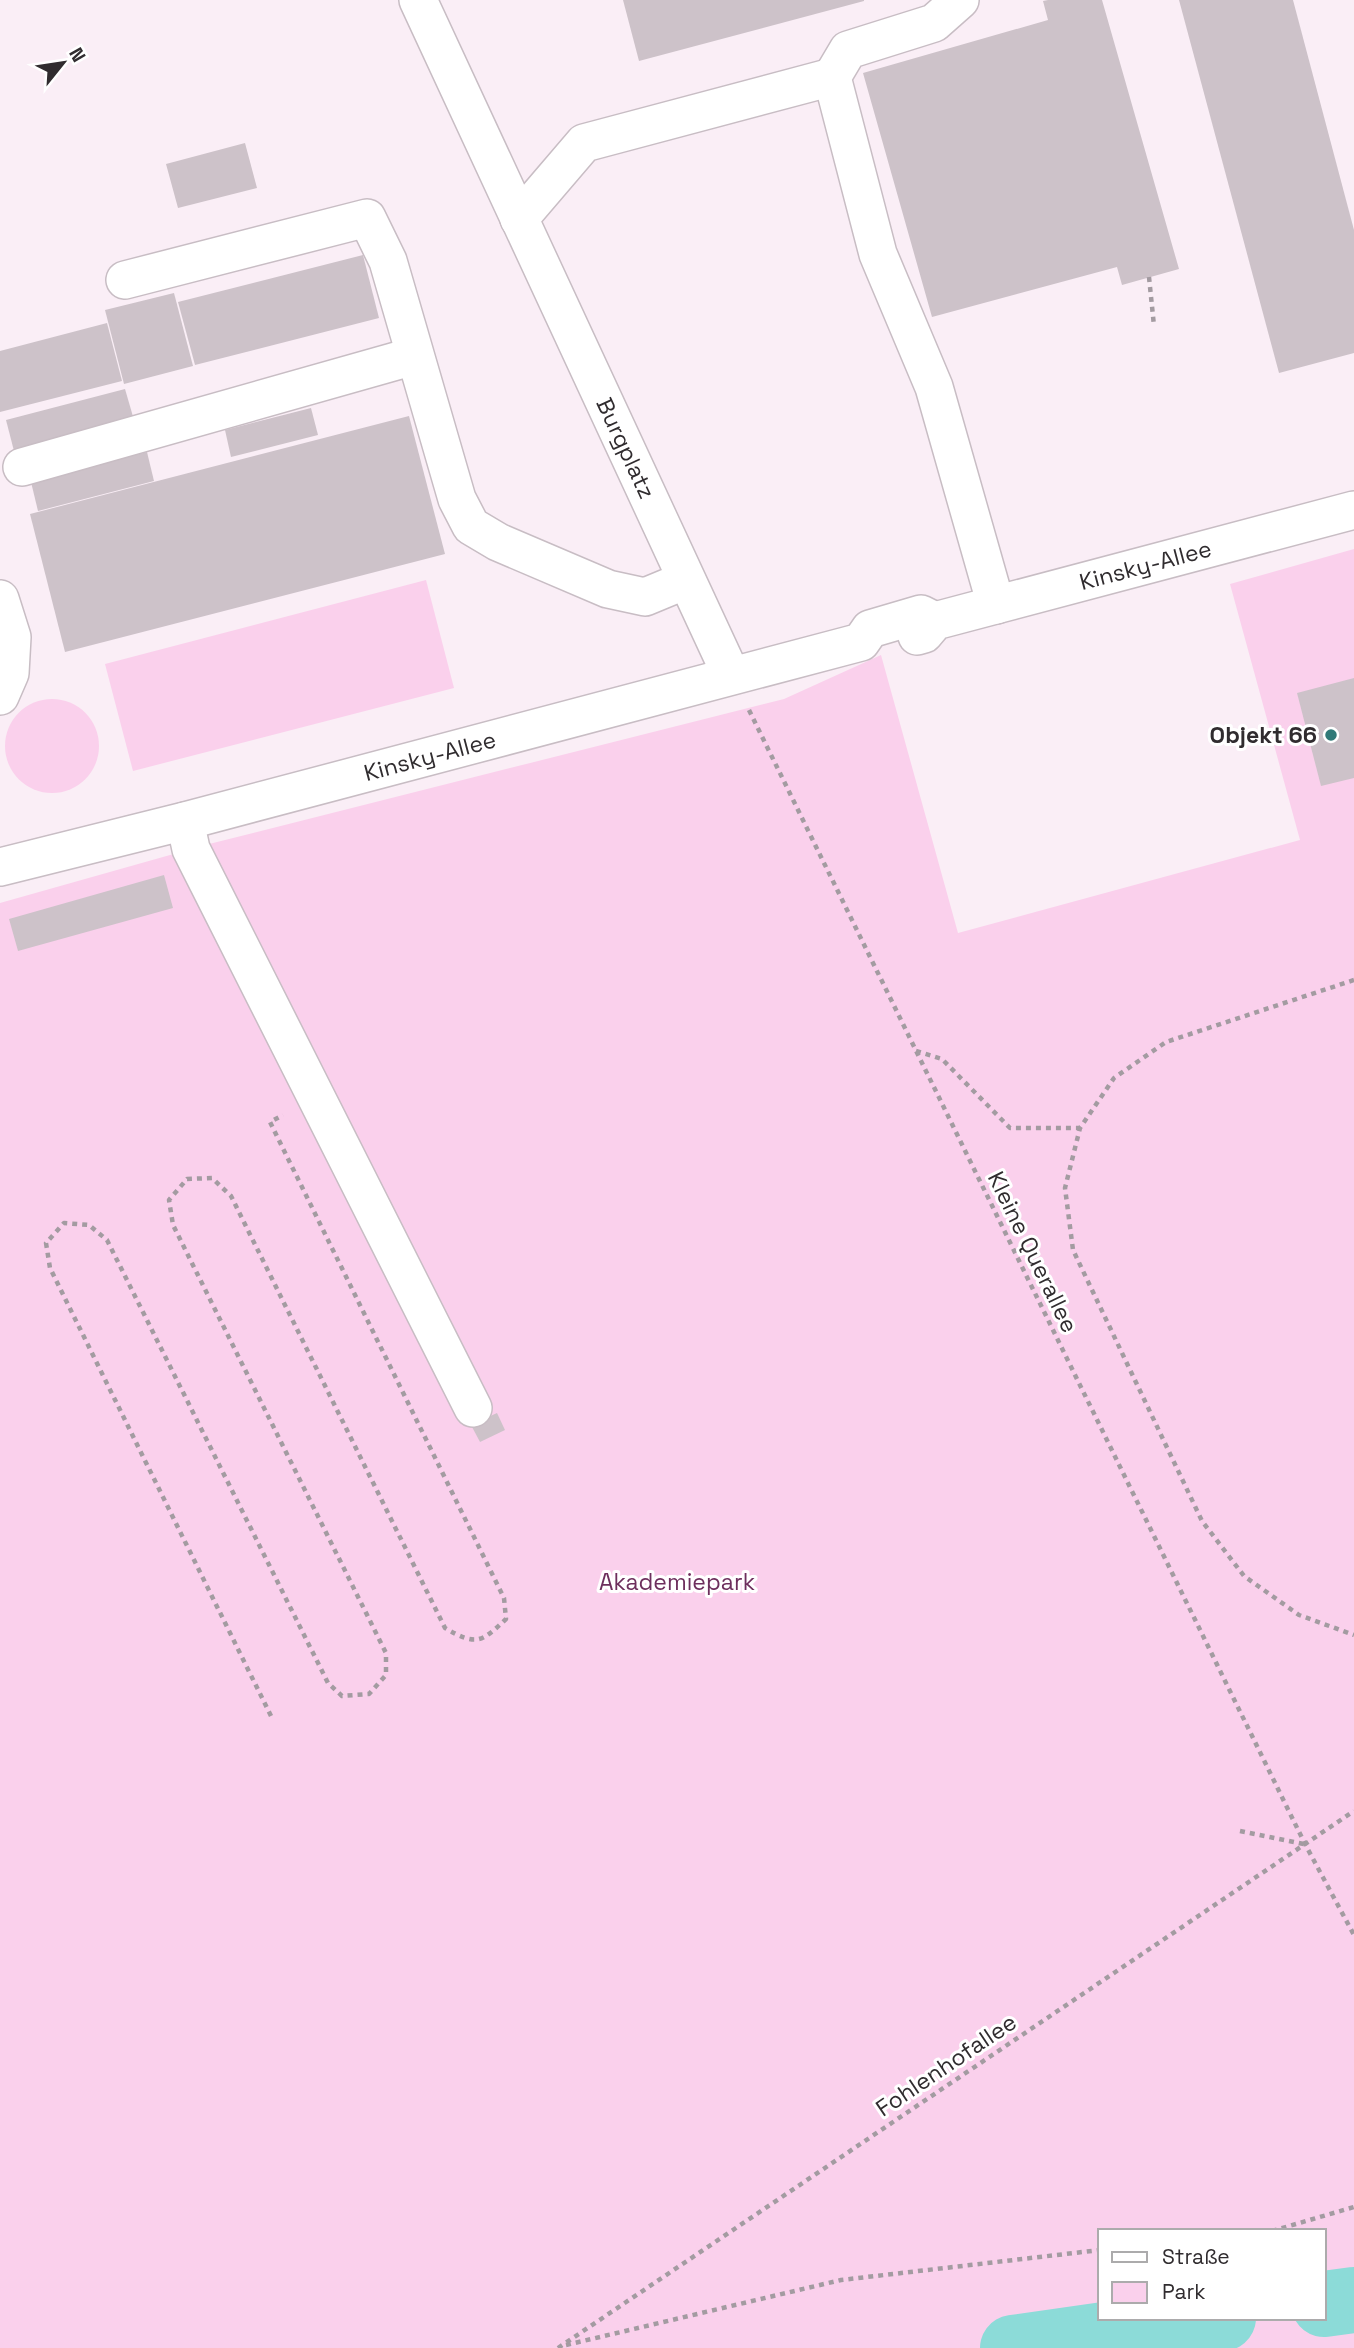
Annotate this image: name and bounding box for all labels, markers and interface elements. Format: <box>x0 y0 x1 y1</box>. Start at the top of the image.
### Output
north arrow <box>28 28 98 98</box>
text: N <box>63 43 91 67</box>
street label: Burgplatz <box>590 393 662 503</box>
street label: Kinsky-Allee <box>1076 533 1215 597</box>
place label: Objekt 66 <box>1210 720 1317 750</box>
street label: Kinsky-Allee <box>361 724 499 788</box>
marker: Objekt 66 <box>1323 727 1339 743</box>
street label: Kleine Querallee <box>981 1166 1085 1338</box>
park label: Akademiepark <box>599 1567 755 1597</box>
street label: Fohlenhofallee <box>870 2007 1022 2123</box>
legend <box>1098 2229 1326 2320</box>
text: Straße <box>1162 2243 1230 2270</box>
text: Park <box>1162 2278 1206 2305</box>

